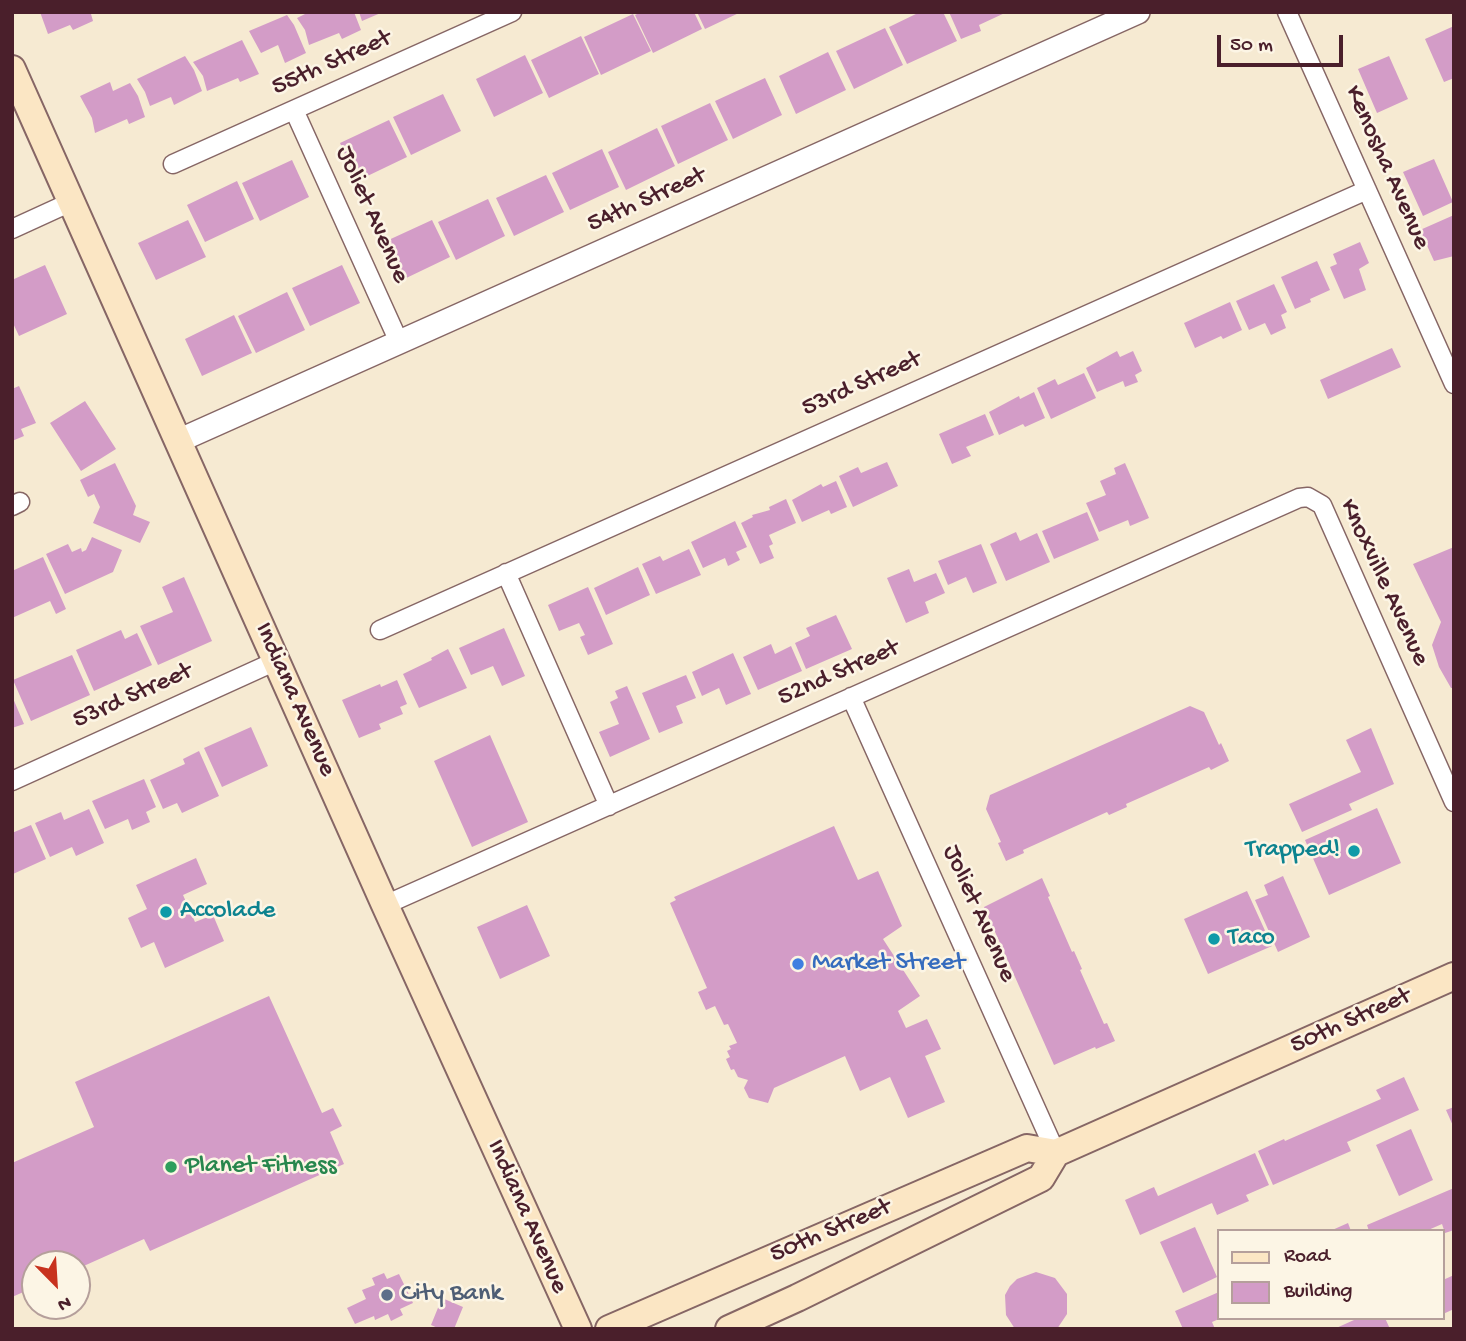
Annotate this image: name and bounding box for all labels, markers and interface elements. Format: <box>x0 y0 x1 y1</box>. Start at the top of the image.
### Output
scale bar <box>1221 21 1347 65</box>
street label: 55th Street <box>267 24 397 104</box>
text: 50 m <box>1230 34 1273 59</box>
street label: Kenosha Avenue <box>1336 81 1436 255</box>
street label: Joliet Avenue <box>327 142 415 288</box>
street label: 54th Street <box>583 161 711 241</box>
street label: 53rd Street <box>798 345 926 425</box>
street label: Knoxville Avenue <box>1331 495 1435 671</box>
street label: Indiana Avenue <box>246 618 342 782</box>
street label: 52nd Street <box>774 633 904 715</box>
street label: 53rd Street <box>69 657 197 737</box>
place label: Trapped! <box>1246 835 1340 867</box>
street label: Joliet Avenue <box>934 841 1022 987</box>
marker: Trapped! <box>1346 843 1362 859</box>
place label: Accolade <box>180 896 275 928</box>
marker: Accolade <box>158 904 174 920</box>
place label: Taco <box>1228 923 1275 955</box>
marker: Taco <box>1206 931 1222 947</box>
place label: Market Street <box>812 948 965 980</box>
marker: Market Street <box>790 956 806 972</box>
street label: 50th Street <box>1286 982 1416 1062</box>
street label: Indiana Avenue <box>478 1135 574 1299</box>
place label: Planet Fitness <box>185 1151 337 1183</box>
marker: Planet Fitness <box>163 1159 179 1175</box>
street label: 50th Street <box>766 1193 896 1271</box>
legend <box>1218 1229 1445 1320</box>
text: Road <box>1284 1245 1330 1270</box>
north arrow <box>21 1250 91 1320</box>
place label: City Bank <box>401 1279 502 1311</box>
text: Building <box>1284 1280 1353 1305</box>
marker: City Bank <box>379 1287 395 1303</box>
text: N <box>54 1290 74 1316</box>

